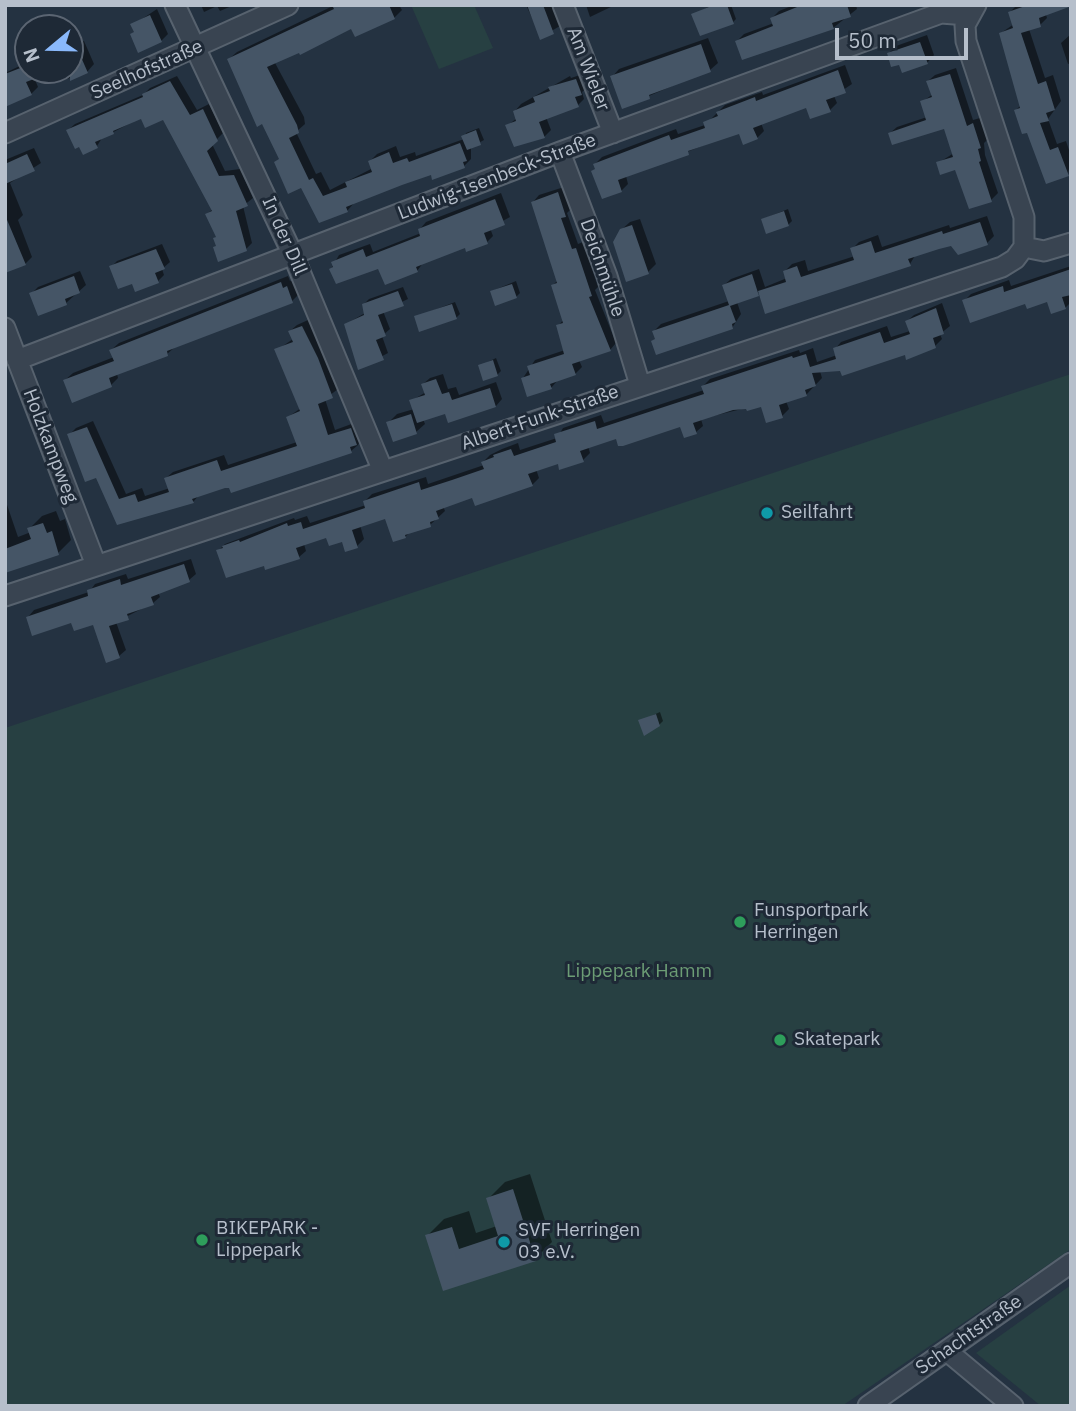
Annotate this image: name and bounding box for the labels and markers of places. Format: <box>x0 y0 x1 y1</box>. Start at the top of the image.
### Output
place label: Seilfahrt <box>781 502 853 524</box>
marker: Seilfahrt <box>759 505 775 521</box>
place label: Funsportpark Herringen <box>754 900 869 944</box>
marker: Funsportpark Herringen <box>732 914 748 930</box>
place label: Skatepark <box>794 1029 880 1051</box>
marker: Skatepark <box>772 1032 788 1048</box>
place label: BIKEPARK - Lippepark <box>216 1218 318 1262</box>
place label: SVF Herringen 03 e.V. <box>518 1220 640 1264</box>
marker: BIKEPARK - Lippepark <box>194 1232 210 1248</box>
marker: SVF Herringen 03 e.V. <box>496 1234 512 1250</box>

